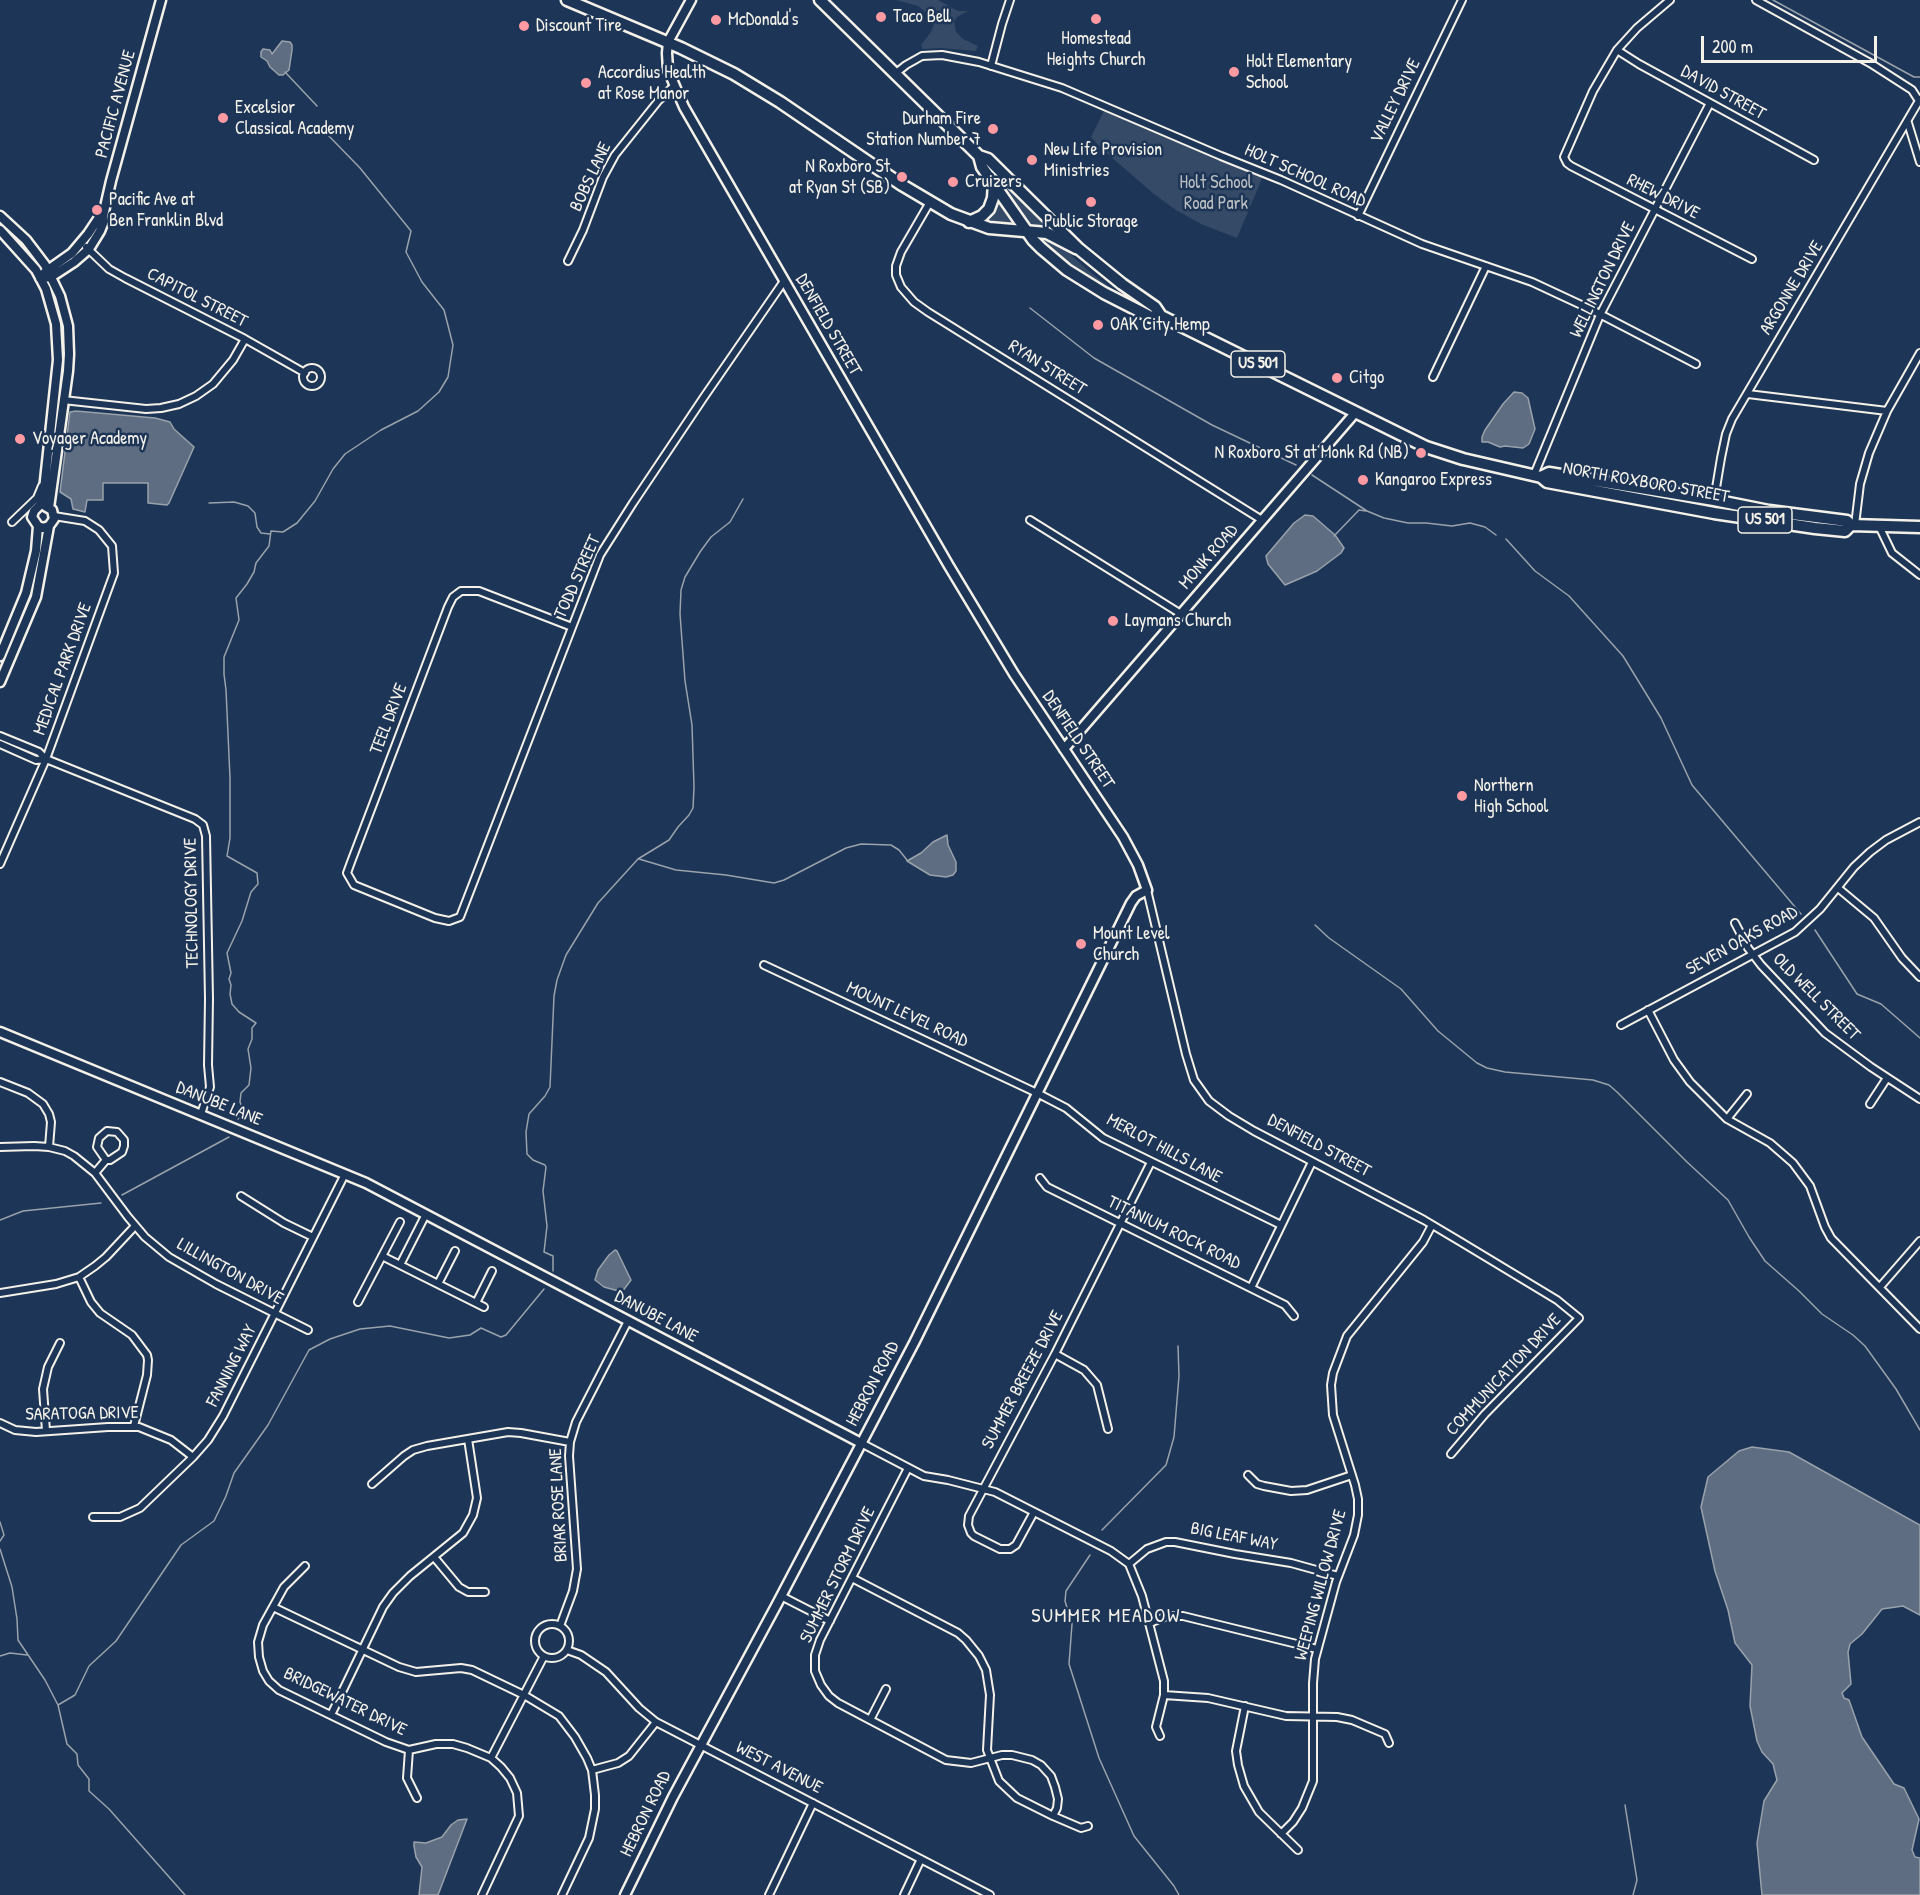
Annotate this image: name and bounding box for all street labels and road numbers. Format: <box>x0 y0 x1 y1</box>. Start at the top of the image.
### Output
street label: PACIFIC AVENUE <box>91 48 141 160</box>
street label: VALLEY DRIVE <box>1366 55 1426 147</box>
street label: DAVID STREET <box>1677 61 1769 125</box>
street label: BOBS LANE <box>566 139 616 215</box>
street label: HOLT SCHOOL ROAD <box>1241 140 1369 212</box>
street label: RHEW DRIVE <box>1623 169 1703 225</box>
street label: WELLINGTON DRIVE <box>1566 219 1640 341</box>
street label: ARGONNE DRIVE <box>1755 237 1829 339</box>
street label: CAPITOL STREET <box>143 263 251 333</box>
street label: DENFIELD STREET <box>790 270 866 380</box>
street label: RYAN STREET <box>1004 336 1090 400</box>
road number: US 501 <box>1231 351 1285 377</box>
street label: NORTH ROXBORO STREET <box>1561 458 1731 508</box>
road number: US 501 <box>1738 507 1792 533</box>
street label: MONK ROAD <box>1175 520 1243 594</box>
street label: TODD STREET <box>550 532 606 622</box>
street label: MEDICAL PARK DRIVE <box>29 600 97 738</box>
street label: TEEL DRIVE <box>366 680 412 758</box>
street label: DENFIELD STREET <box>1037 687 1119 793</box>
street label: TECHNOLOGY DRIVE <box>180 837 204 969</box>
street label: SEVEN OAKS ROAD <box>1682 901 1802 981</box>
street label: OLD WELL STREET <box>1768 949 1864 1045</box>
street label: MOUNT LEVEL ROAD <box>843 977 971 1053</box>
street label: DANUBE LANE <box>173 1077 265 1131</box>
street label: MERLOT HILLS LANE <box>1103 1110 1225 1188</box>
street label: DENFIELD STREET <box>1264 1110 1374 1182</box>
street label: TITANIUM ROCK ROAD <box>1104 1191 1244 1275</box>
street label: LILLINGTON DRIVE <box>173 1234 287 1310</box>
street label: DANUBE LANE <box>611 1286 701 1348</box>
street label: SUMMER BREEZE DRIVE <box>977 1307 1069 1453</box>
street label: COMMUNICATION DRIVE <box>1442 1309 1566 1441</box>
street label: FANNING WAY <box>202 1321 262 1411</box>
street label: HEBRON ROAD <box>842 1338 904 1430</box>
street label: SARATOGA DRIVE <box>25 1402 139 1426</box>
street label: BRIAR ROSE LANE <box>545 1447 573 1563</box>
street label: SUMMER STORM DRIVE <box>796 1503 880 1647</box>
street label: WEEPING WILLOW DRIVE <box>1290 1507 1352 1663</box>
street label: BIG LEAF WAY <box>1189 1518 1279 1556</box>
street label: BRIDGEWATER DRIVE <box>280 1663 410 1741</box>
street label: WEST AVENUE <box>732 1737 826 1799</box>
street label: HEBRON ROAD <box>616 1768 676 1860</box>

